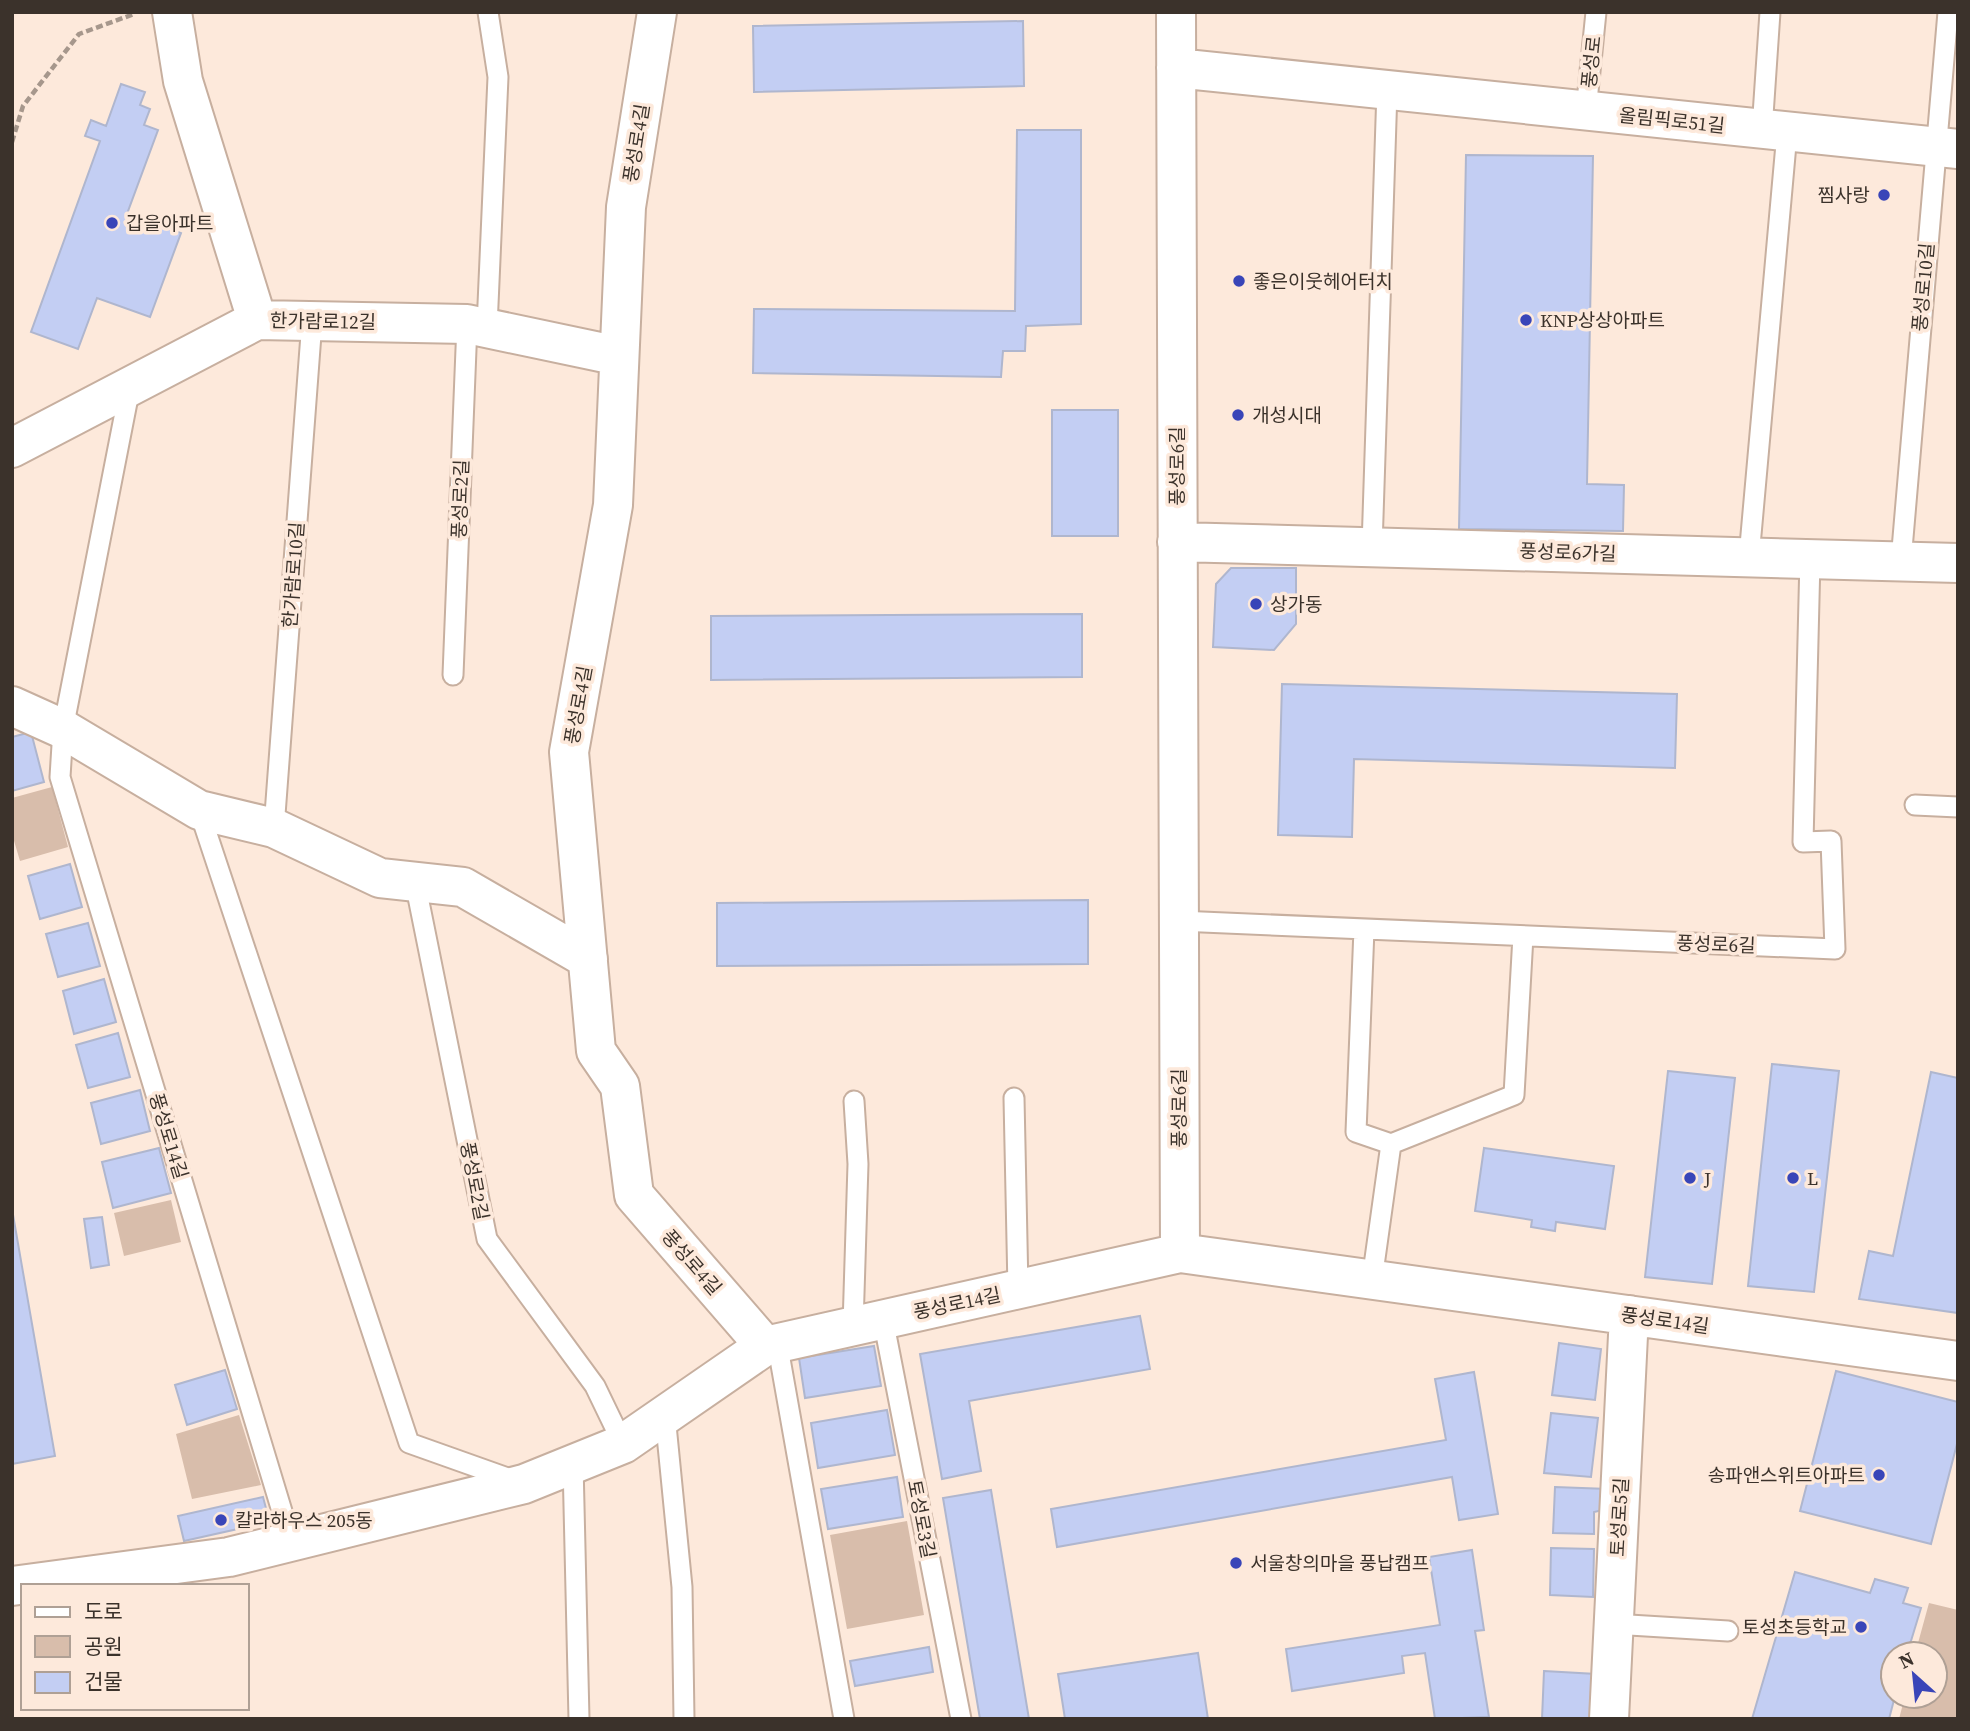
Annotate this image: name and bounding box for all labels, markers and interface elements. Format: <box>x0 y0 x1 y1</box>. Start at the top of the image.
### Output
street label: 풍성로 <box>1575 35 1607 89</box>
street label: 풍성로4길 <box>617 102 655 184</box>
street label: 올림픽로51길 <box>1618 102 1726 138</box>
place label: 찜사랑 <box>1818 182 1870 208</box>
marker: 찜사랑 <box>1876 187 1892 203</box>
place label: 갑을아파트 <box>126 210 213 236</box>
marker: 갑을아파트 <box>104 215 120 231</box>
street label: 풍성로10길 <box>1906 242 1940 332</box>
place label: 좋은이웃헤어터치 <box>1253 268 1393 294</box>
marker: 좋은이웃헤어터치 <box>1231 273 1247 289</box>
street label: 한가람로12길 <box>270 307 376 335</box>
place label: KNP상상아파트 <box>1540 307 1665 333</box>
marker: KNP상상아파트 <box>1518 312 1534 328</box>
place label: 개성시대 <box>1252 402 1322 428</box>
marker: 개성시대 <box>1230 407 1246 423</box>
street label: 풍성로6길 <box>1164 426 1190 506</box>
street label: 풍성로2길 <box>446 459 474 539</box>
street label: 한가람로10길 <box>276 521 310 629</box>
street label: 풍성로6가길 <box>1519 537 1617 567</box>
place label: 상가동 <box>1270 591 1322 617</box>
marker: 상가동 <box>1248 596 1264 612</box>
street label: 풍성로4길 <box>558 664 598 746</box>
street label: 풍성로6길 <box>1676 930 1756 958</box>
street label: 풍성로6길 <box>1166 1068 1192 1148</box>
street label: 풍성로14길 <box>144 1090 194 1182</box>
street label: 풍성로2길 <box>455 1140 495 1222</box>
place label: J <box>1703 1165 1711 1191</box>
place label: L <box>1807 1165 1818 1191</box>
marker: J <box>1682 1170 1698 1186</box>
marker: L <box>1785 1170 1801 1186</box>
street label: 풍성로4길 <box>656 1224 728 1300</box>
street label: 풍성로14길 <box>911 1281 1003 1325</box>
street label: 풍성로14길 <box>1619 1301 1711 1339</box>
place label: 송파앤스위트아파트 <box>1708 1462 1865 1488</box>
marker: 송파앤스위트아파트 <box>1871 1467 1887 1483</box>
street label: 토성로5길 <box>1604 1477 1634 1557</box>
street label: 토성로3길 <box>902 1478 942 1560</box>
place label: 칼라하우스 205동 <box>235 1507 373 1533</box>
marker: 칼라하우스 205동 <box>213 1512 229 1528</box>
place label: 서울창의마을 풍납캠프 <box>1250 1550 1429 1576</box>
marker: 서울창의마을 풍납캠프 <box>1228 1555 1244 1571</box>
legend <box>21 1584 248 1710</box>
text: 도로 <box>84 1597 123 1626</box>
place label: 토성초등학교 <box>1742 1614 1847 1640</box>
marker: 토성초등학교 <box>1853 1619 1869 1635</box>
text: 공원 <box>84 1632 123 1661</box>
north arrow <box>1879 1640 1949 1710</box>
text: N <box>1894 1645 1918 1675</box>
text: 건물 <box>84 1667 123 1696</box>

